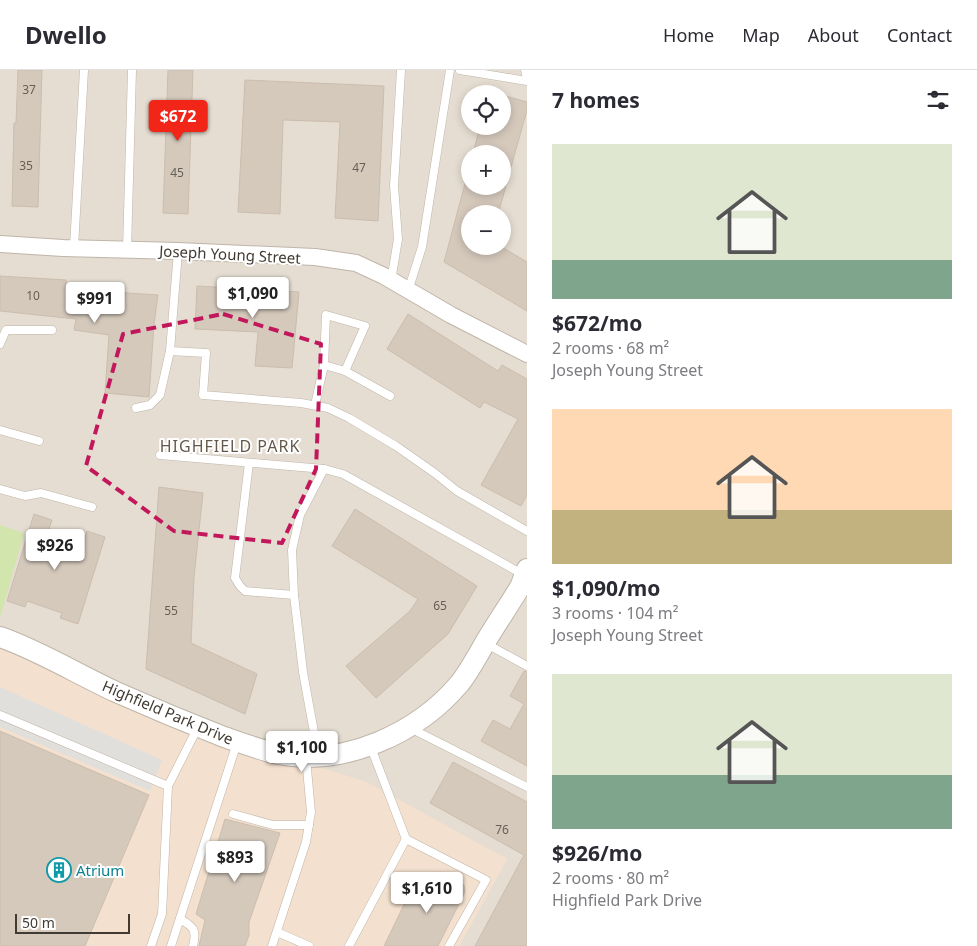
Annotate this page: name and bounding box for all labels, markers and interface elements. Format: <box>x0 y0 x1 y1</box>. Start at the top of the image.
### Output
text: Dwello <box>25 18 107 51</box>
text: Home <box>663 23 714 47</box>
text: Map <box>742 23 780 47</box>
text: About <box>808 23 859 47</box>
text: Contact <box>887 23 952 47</box>
house number: 37 <box>22 81 36 98</box>
map controls <box>461 85 511 255</box>
button: locate <box>461 85 511 135</box>
text: 7 homes <box>552 86 640 114</box>
icon: filters <box>924 86 952 114</box>
pin: $672 <box>148 100 208 142</box>
text: $672 <box>160 105 196 127</box>
button: + <box>461 145 511 195</box>
house number: 35 <box>19 157 33 174</box>
house number: 47 <box>352 159 366 176</box>
house number: 45 <box>170 164 184 181</box>
icon: home <box>707 177 797 267</box>
button: − <box>461 205 511 255</box>
street label: Joseph Young Street <box>157 240 302 268</box>
pin: $1,090 <box>212 276 294 319</box>
pin: $991 <box>65 282 125 324</box>
text: $1,090 <box>228 282 278 304</box>
house number: 10 <box>26 287 40 304</box>
text: $991 <box>77 287 113 309</box>
text: $672/mo <box>552 309 642 337</box>
text: 2 rooms · 68 m² <box>552 337 669 359</box>
text: Joseph Young Street <box>552 359 703 381</box>
district label: HIGHFIELD PARK <box>160 435 300 457</box>
icon: home <box>707 442 797 532</box>
pin: $926 <box>25 528 85 571</box>
text: $926 <box>37 534 73 556</box>
text: $1,090/mo <box>552 574 660 602</box>
house number: 65 <box>433 597 447 614</box>
house number: 55 <box>164 602 178 619</box>
text: 3 rooms · 104 m² <box>552 602 678 624</box>
text: Joseph Young Street <box>552 624 703 646</box>
street label: Highfield Park Drive <box>99 675 237 749</box>
icon: home <box>707 707 797 797</box>
pin: $1,100 <box>261 730 343 773</box>
text: $1,100 <box>277 736 327 758</box>
house number: 76 <box>495 821 509 838</box>
text: $926/mo <box>552 839 642 867</box>
pin: $893 <box>205 840 265 883</box>
text: $893 <box>217 846 253 868</box>
building icon: Atrium <box>46 857 72 883</box>
place label: Atrium <box>76 860 124 880</box>
text: 2 rooms · 80 m² <box>552 867 669 889</box>
pin: $1,610 <box>386 872 468 914</box>
text: $1,610 <box>402 877 452 899</box>
text: Highfield Park Drive <box>552 889 702 911</box>
scale bar <box>15 911 130 934</box>
text: 50 m <box>22 913 55 932</box>

